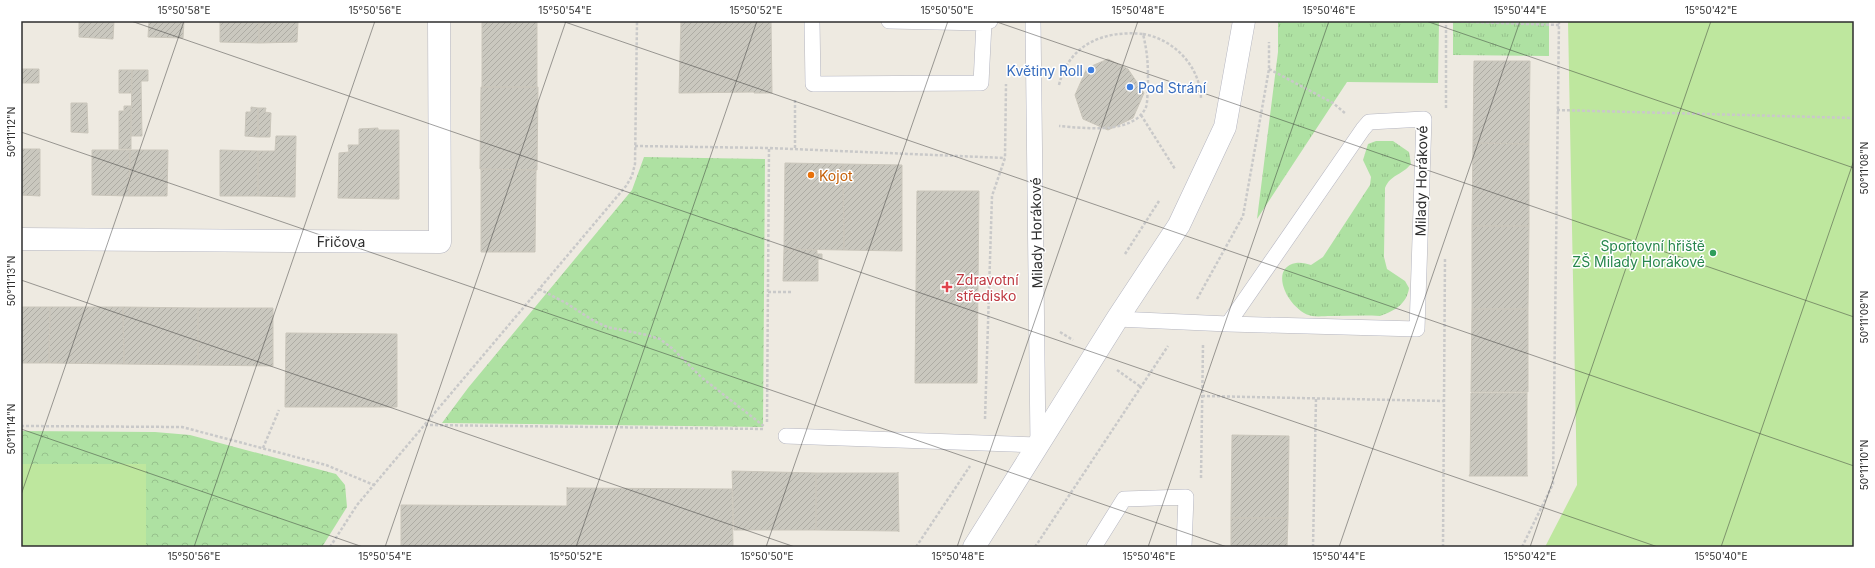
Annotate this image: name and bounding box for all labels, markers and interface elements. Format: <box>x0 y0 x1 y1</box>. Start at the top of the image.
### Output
text: 15°50'58"E <box>157 4 211 16</box>
text: 15°50'56"E <box>348 4 402 16</box>
text: 15°50'54"E <box>538 4 592 16</box>
text: 15°50'52"E <box>730 4 782 16</box>
text: 15°50'50"E <box>920 4 974 16</box>
text: 15°50'48"E <box>1112 4 1164 16</box>
text: 15°50'46"E <box>1303 4 1355 16</box>
text: 15°50'44"E <box>1493 4 1547 16</box>
text: 15°50'42"E <box>1685 4 1737 16</box>
place label: Květiny Roll <box>1007 62 1083 79</box>
marker: Květiny Roll <box>1086 65 1096 75</box>
place label: Pod Strání <box>1138 79 1207 96</box>
marker: Pod Strání <box>1125 82 1135 92</box>
text: 50°11'12"N <box>5 107 17 157</box>
street label: Milady Horákové <box>1412 125 1430 237</box>
text: 50°11'08"N <box>1858 142 1870 194</box>
place label: Kojot <box>819 167 853 184</box>
marker: Kojot <box>806 170 816 180</box>
street label: Milady Horákové <box>1027 177 1045 289</box>
street label: Fričova <box>317 233 365 250</box>
place label: Sportovní hřiště ZŠ Milady Horákové <box>1572 237 1705 270</box>
marker: Sportovní hřiště ZŠ Milady Horákové <box>1708 248 1718 258</box>
text: 50°11'13"N <box>5 256 17 306</box>
place label: Zdravotní středisko <box>956 271 1019 304</box>
marker: Zdravotní středisko <box>941 281 953 293</box>
text: 50°11'09"N <box>1858 291 1870 343</box>
text: 50°11'14"N <box>5 404 17 454</box>
text: 50°11'10"N <box>1858 440 1870 490</box>
text: 15°50'56"E <box>167 550 221 562</box>
text: 15°50'54"E <box>358 550 412 562</box>
text: 15°50'52"E <box>550 550 602 562</box>
text: 15°50'50"E <box>740 550 794 562</box>
text: 15°50'48"E <box>932 550 984 562</box>
text: 15°50'46"E <box>1123 550 1175 562</box>
text: 15°50'44"E <box>1312 550 1366 562</box>
text: 15°50'42"E <box>1504 550 1556 562</box>
text: 15°50'40"E <box>1695 550 1747 562</box>

